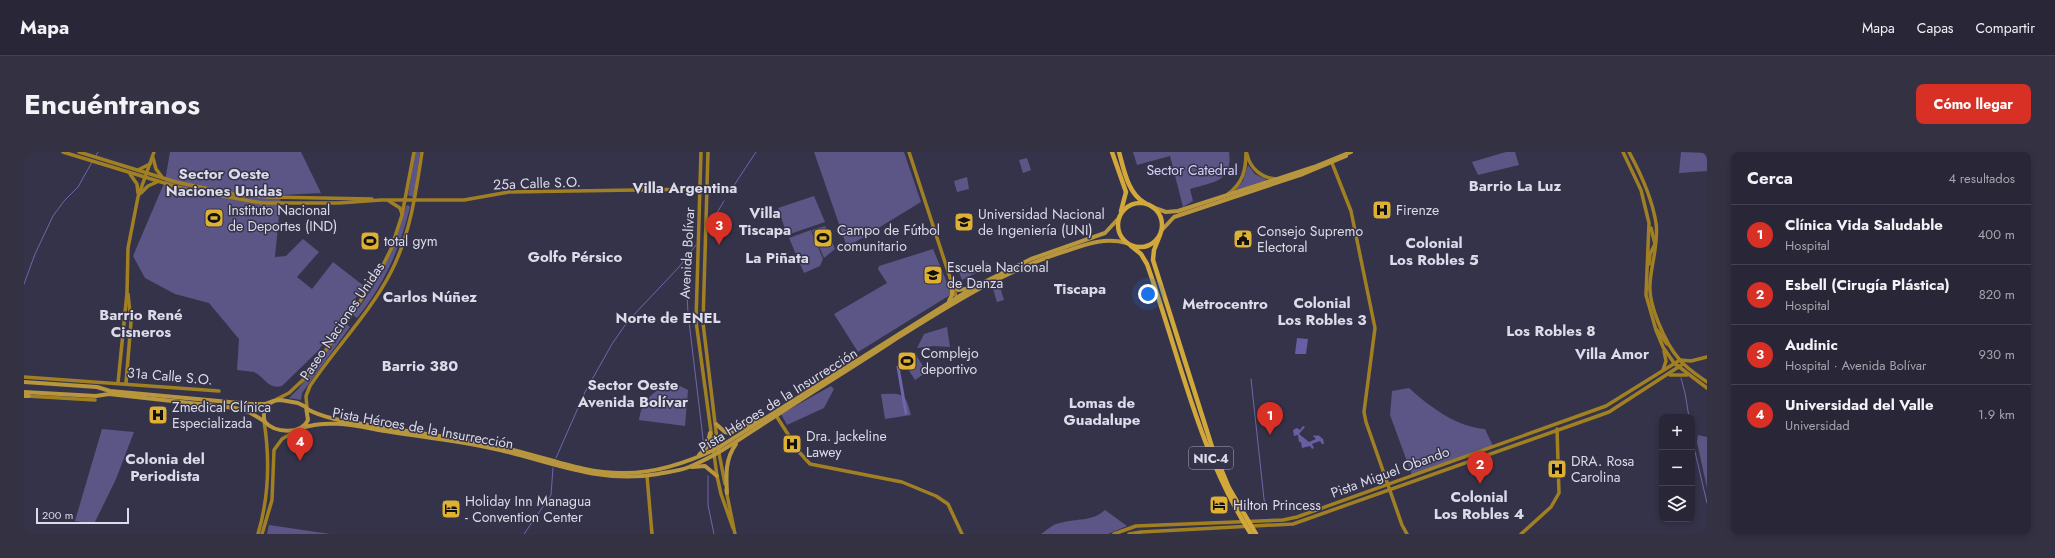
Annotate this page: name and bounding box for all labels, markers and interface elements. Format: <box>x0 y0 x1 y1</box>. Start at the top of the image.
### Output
text: Mapa <box>20 14 69 41</box>
text: Mapa <box>1862 18 1895 38</box>
text: Capas <box>1917 18 1954 38</box>
text: Compartir <box>1976 18 2035 38</box>
text: Encuéntranos <box>24 84 200 125</box>
button: Cómo llegar <box>1916 84 2031 124</box>
park label: Sector Catedral <box>1146 160 1238 180</box>
district label: Sector Oeste Naciones Unidas <box>166 163 282 202</box>
text: Cerca <box>1747 166 1793 190</box>
text: 4 resultados <box>1948 169 2015 188</box>
street label: 25a Calle S.O. <box>493 171 581 195</box>
district label: Barrio La Luz <box>1469 175 1561 197</box>
district label: Villa Argentina <box>632 177 737 199</box>
hospital icon: Firenze <box>1371 199 1393 221</box>
place label: Instituto Nacional de Deportes (IND) <box>228 200 337 236</box>
place label: Firenze <box>1396 200 1439 220</box>
district label: Villa Tiscapa <box>739 202 791 241</box>
place label: Universidad Nacional de Ingeniería (UNI) <box>978 204 1105 240</box>
sports icon: Instituto Nacional de Deportes (IND) <box>203 207 225 229</box>
street label: Avenida Bolívar <box>675 207 699 299</box>
school or university icon: Universidad Nacional de Ingeniería (UNI) <box>953 211 975 233</box>
pin: 3 <box>706 212 732 245</box>
text: Clínica Vida Saludable <box>1785 214 1943 236</box>
place label: Campo de Fútbol comunitario <box>837 220 940 256</box>
place label: Consejo Supremo Electoral <box>1257 221 1364 257</box>
text: 1 <box>1757 225 1763 244</box>
text: 400 m <box>1978 225 2015 244</box>
sports icon: Campo de Fútbol comunitario <box>812 227 834 249</box>
public building icon: Consejo Supremo Electoral <box>1232 228 1254 250</box>
sports icon: total gym <box>359 230 381 252</box>
place label: total gym <box>384 231 438 251</box>
district label: Colonial Los Robles 5 <box>1389 232 1479 271</box>
text: Hospital <box>1785 236 1830 255</box>
district label: Golfo Pérsico <box>528 246 622 268</box>
district label: La Piñata <box>745 247 809 269</box>
place label: Escuela Nacional de Danza <box>947 257 1049 293</box>
street label: Paseo Naciones Unidas <box>295 258 389 384</box>
school or university icon: Escuela Nacional de Danza <box>922 264 944 286</box>
text: Esbell (Cirugía Plástica) <box>1785 274 1950 296</box>
district label: Tiscapa <box>1054 278 1106 300</box>
your location <box>1138 284 1158 304</box>
text: 2 <box>1756 285 1764 304</box>
text: 820 m <box>1979 285 2015 304</box>
district label: Carlos Núñez <box>383 286 477 308</box>
district label: Colonial Los Robles 3 <box>1277 292 1367 331</box>
district label: Metrocentro <box>1182 293 1268 315</box>
text: Hospital <box>1785 296 1830 315</box>
district label: Barrio René Cisneros <box>99 304 183 343</box>
district label: Norte de ENEL <box>615 307 721 329</box>
district label: Los Robles 8 <box>1506 320 1596 342</box>
text: Audinic <box>1785 334 1838 356</box>
street label: Pista Héroes de la Insurrección <box>695 343 861 457</box>
place label: Complejo deportivo <box>921 343 979 379</box>
district label: Villa Amor <box>1574 343 1650 365</box>
text: 3 <box>1756 345 1764 364</box>
text: 930 m <box>1979 345 2015 364</box>
sports icon: Complejo deportivo <box>896 350 918 372</box>
district label: Barrio 380 <box>382 355 458 377</box>
text: Hospital · Avenida Bolívar <box>1785 356 1927 375</box>
street label: 31a Calle S.O. <box>126 362 214 390</box>
district label: Sector Oeste Avenida Bolívar <box>577 374 689 413</box>
district label: Lomas de Guadalupe <box>1064 392 1141 431</box>
text: Universidad del Valle <box>1785 394 1934 416</box>
place label: Zmedical Clínica Especializada <box>172 397 271 433</box>
street label: Pista Héroes de la Insurrección <box>331 402 515 454</box>
pin: 1 <box>1257 402 1283 435</box>
hospital icon: Zmedical Clínica Especializada <box>147 404 169 426</box>
text: 4 <box>1755 405 1765 424</box>
text: 1.9 km <box>1978 405 2015 424</box>
map controls <box>1659 414 1695 522</box>
button: + <box>1659 414 1695 450</box>
text: Universidad <box>1785 416 1850 435</box>
place label: Dra. Jackeline Lawey <box>806 426 887 462</box>
pin: 4 <box>287 428 313 461</box>
hospital icon: Dra. Jackeline Lawey <box>781 433 803 455</box>
street label: Pista Miguel Obando <box>1328 441 1452 503</box>
road number: NIC-4 <box>1189 447 1233 469</box>
district label: Colonia del Periodista <box>125 448 205 487</box>
button: − <box>1659 450 1695 486</box>
pin: 2 <box>1467 451 1493 484</box>
place label: DRA. Rosa Carolina <box>1571 451 1634 487</box>
hospital icon: DRA. Rosa Carolina <box>1546 458 1568 480</box>
district label: Colonial Los Robles 4 <box>1434 486 1524 525</box>
button: layers <box>1659 486 1695 522</box>
place label: Holiday Inn Managua - Convention Center <box>465 491 591 527</box>
hotel icon: Hilton Princess <box>1208 494 1230 516</box>
place label: Hilton Princess <box>1233 495 1321 515</box>
hotel icon: Holiday Inn Managua - Convention Center <box>440 498 462 520</box>
scale bar <box>36 506 129 525</box>
text: 200 m <box>42 507 73 523</box>

